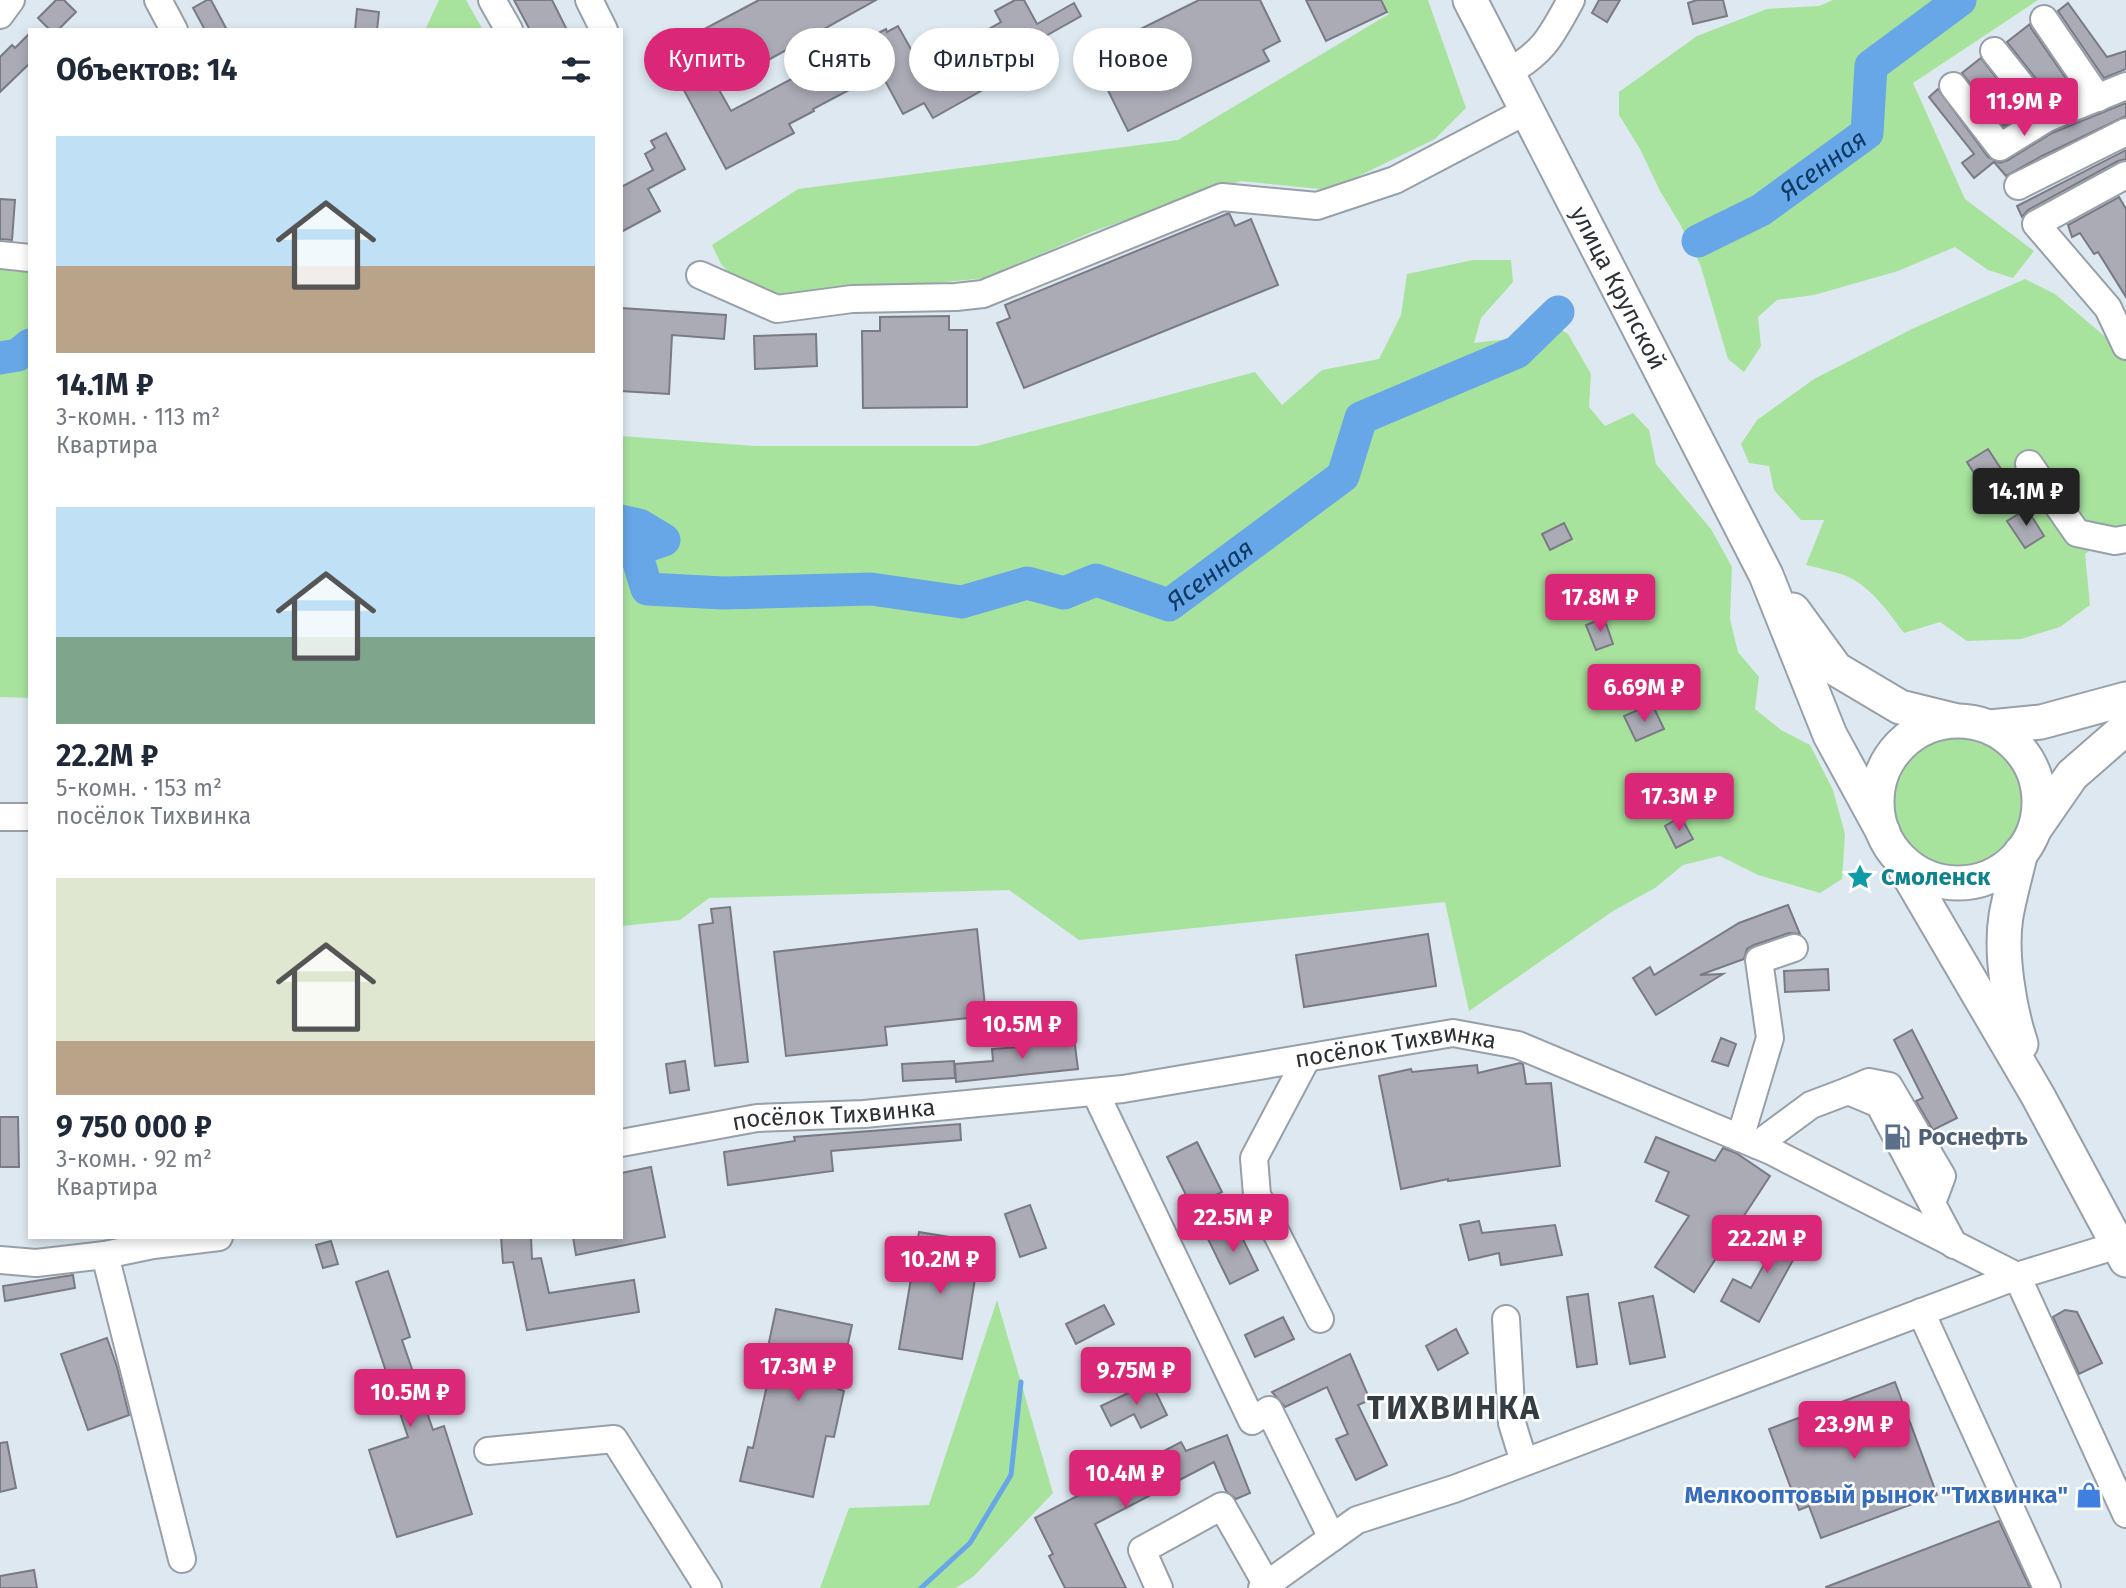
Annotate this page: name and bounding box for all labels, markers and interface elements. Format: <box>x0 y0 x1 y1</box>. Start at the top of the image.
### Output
chip: Купить <box>644 28 770 91</box>
chip: Снять <box>784 28 895 91</box>
chip: Фильтры <box>909 28 1059 91</box>
chip: Новое <box>1073 28 1192 91</box>
icon: filters <box>557 51 595 89</box>
text: Объектов: 14 <box>56 52 238 88</box>
pin: 11.9M ₽ <box>1959 78 2089 138</box>
text: 11.9M ₽ <box>1986 87 2062 115</box>
water label: Ясенная <box>1773 123 1873 208</box>
icon: home <box>263 182 389 308</box>
street label: улица Крупской <box>1565 202 1672 374</box>
text: 14.1M ₽ <box>56 367 154 403</box>
text: 3-комн. · 113 m² <box>56 403 220 431</box>
text: Квартира <box>56 431 158 459</box>
pin: 14.1M ₽ <box>1961 468 2091 528</box>
text: 14.1M ₽ <box>1989 477 2063 505</box>
water label: Ясенная <box>1160 533 1260 618</box>
icon: home <box>263 553 389 679</box>
pin: 17.8M ₽ <box>1535 574 1665 634</box>
text: 17.8M ₽ <box>1561 583 1639 611</box>
pin: 6.69M ₽ <box>1579 664 1709 724</box>
text: 6.69M ₽ <box>1604 673 1684 701</box>
text: 22.2M ₽ <box>56 738 158 774</box>
text: 5-комн. · 153 m² <box>56 774 222 802</box>
pin: 17.3M ₽ <box>1614 774 1744 833</box>
text: 17.3M ₽ <box>1641 782 1717 810</box>
text: посёлок Тихвинка <box>56 802 251 830</box>
place icon: Смоленск <box>1845 862 1875 892</box>
place label: Смоленск <box>1881 863 1991 891</box>
icon: home <box>263 924 389 1050</box>
pin: 10.5M ₽ <box>957 1002 1087 1061</box>
text: 10.5M ₽ <box>982 1010 1062 1038</box>
street label: посёлок Тихвинка <box>1293 1018 1498 1074</box>
street label: посёлок Тихвинка <box>730 1093 937 1136</box>
text: 9 750 000 ₽ <box>56 1109 212 1145</box>
fuel station icon: Роснефть <box>1882 1122 1912 1152</box>
place label: Роснефть <box>1918 1123 2028 1151</box>
text: 3-комн. · 92 m² <box>56 1145 212 1173</box>
text: Квартира <box>56 1173 158 1201</box>
pin: 22.5M ₽ <box>1168 1194 1298 1254</box>
text: 22.5M ₽ <box>1193 1203 1273 1231</box>
pin: 22.2M ₽ <box>1702 1216 1832 1275</box>
text: 22.2M ₽ <box>1728 1224 1806 1252</box>
pin: 10.2M ₽ <box>875 1236 1005 1296</box>
text: 10.2M ₽ <box>901 1245 979 1273</box>
pin: 17.3M ₽ <box>733 1344 863 1403</box>
pin: 9.75M ₽ <box>1071 1348 1201 1407</box>
text: 17.3M ₽ <box>760 1352 836 1380</box>
text: 9.75M ₽ <box>1097 1356 1175 1384</box>
pin: 10.5M ₽ <box>345 1370 475 1429</box>
text: 10.5M ₽ <box>370 1378 450 1406</box>
district label: ТИХВИНКА <box>1367 1389 1541 1427</box>
pin: 23.9M ₽ <box>1789 1402 1919 1461</box>
text: 23.9M ₽ <box>1815 1410 1893 1438</box>
pin: 10.4M ₽ <box>1060 1450 1190 1510</box>
text: 10.4M ₽ <box>1085 1459 1165 1487</box>
shop icon: Мелкооптовый рынок "Тихвинка" <box>2074 1480 2104 1510</box>
place label: Мелкооптовый рынок "Тихвинка" <box>1684 1481 2068 1509</box>

